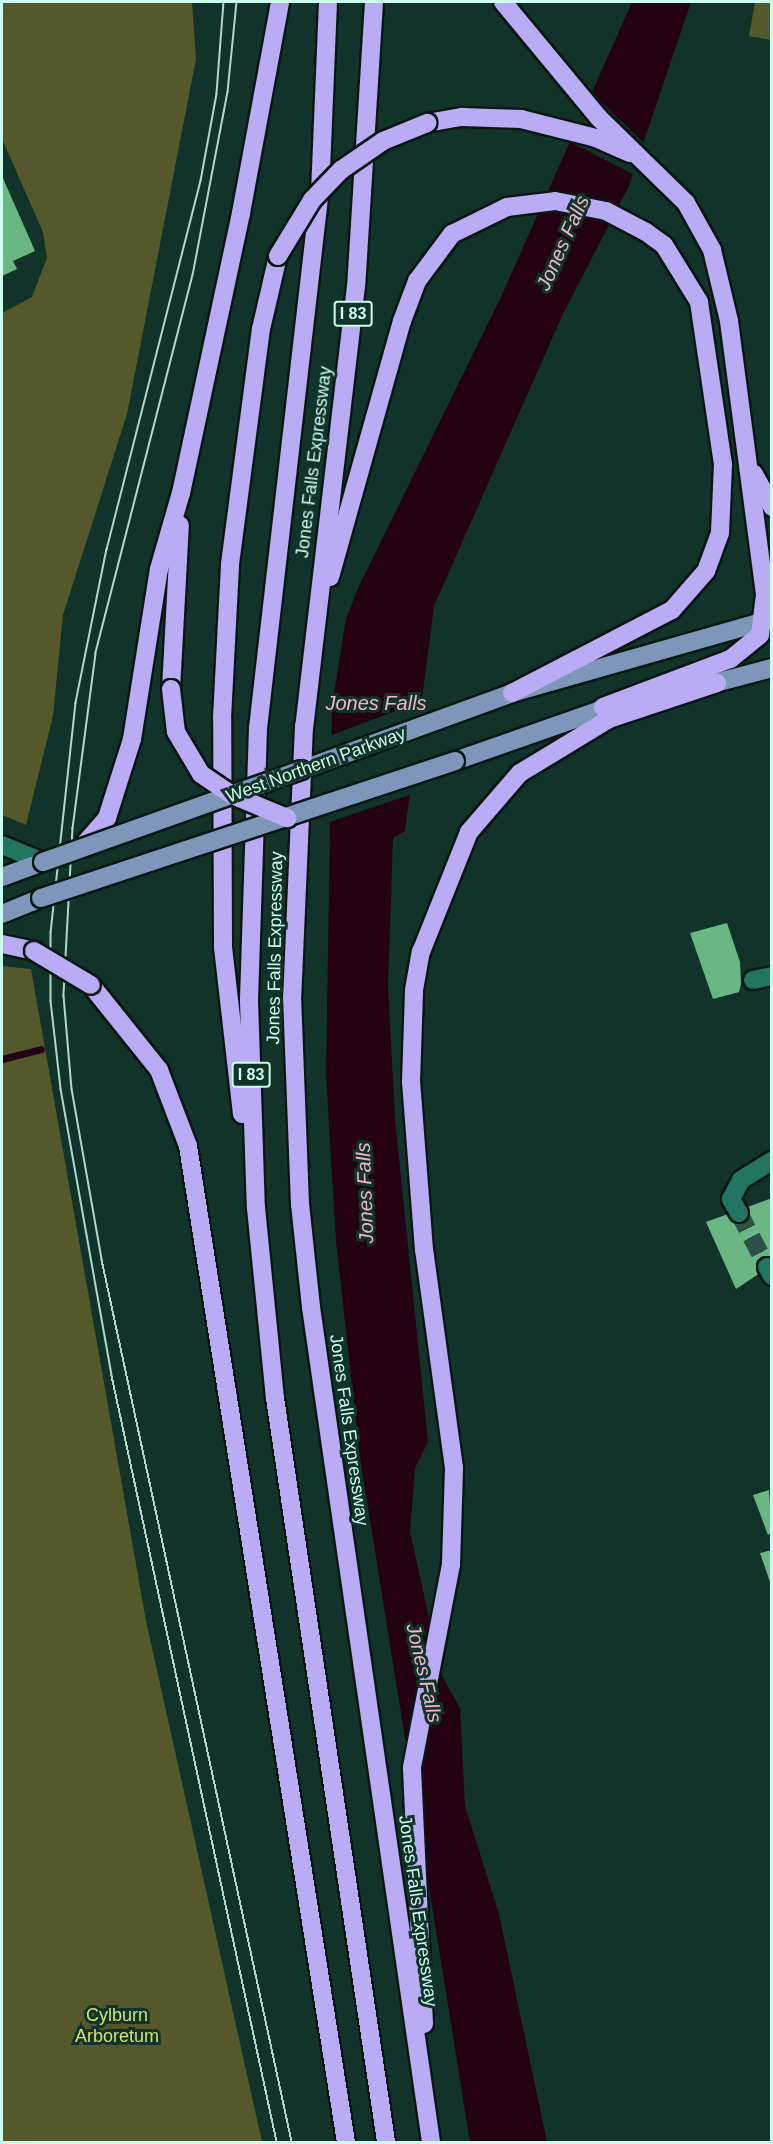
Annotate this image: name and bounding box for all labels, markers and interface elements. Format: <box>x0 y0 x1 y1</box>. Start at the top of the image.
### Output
water label: Jones Falls <box>531 192 595 294</box>
road number: I 83 <box>334 301 372 327</box>
street label: Jones Falls Expressway <box>292 365 336 559</box>
water label: Jones Falls <box>325 691 427 715</box>
street label: West Northern Parkway <box>223 722 409 808</box>
street label: Jones Falls Expressway <box>263 851 287 1045</box>
road number: I 83 <box>232 1062 270 1088</box>
water label: Jones Falls <box>351 1142 379 1244</box>
street label: Jones Falls Expressway <box>325 1333 373 1527</box>
water label: Jones Falls <box>401 1621 447 1725</box>
street label: Jones Falls Expressway <box>394 1814 442 2008</box>
park label: Cylburn Arboretum <box>75 2005 159 2048</box>

